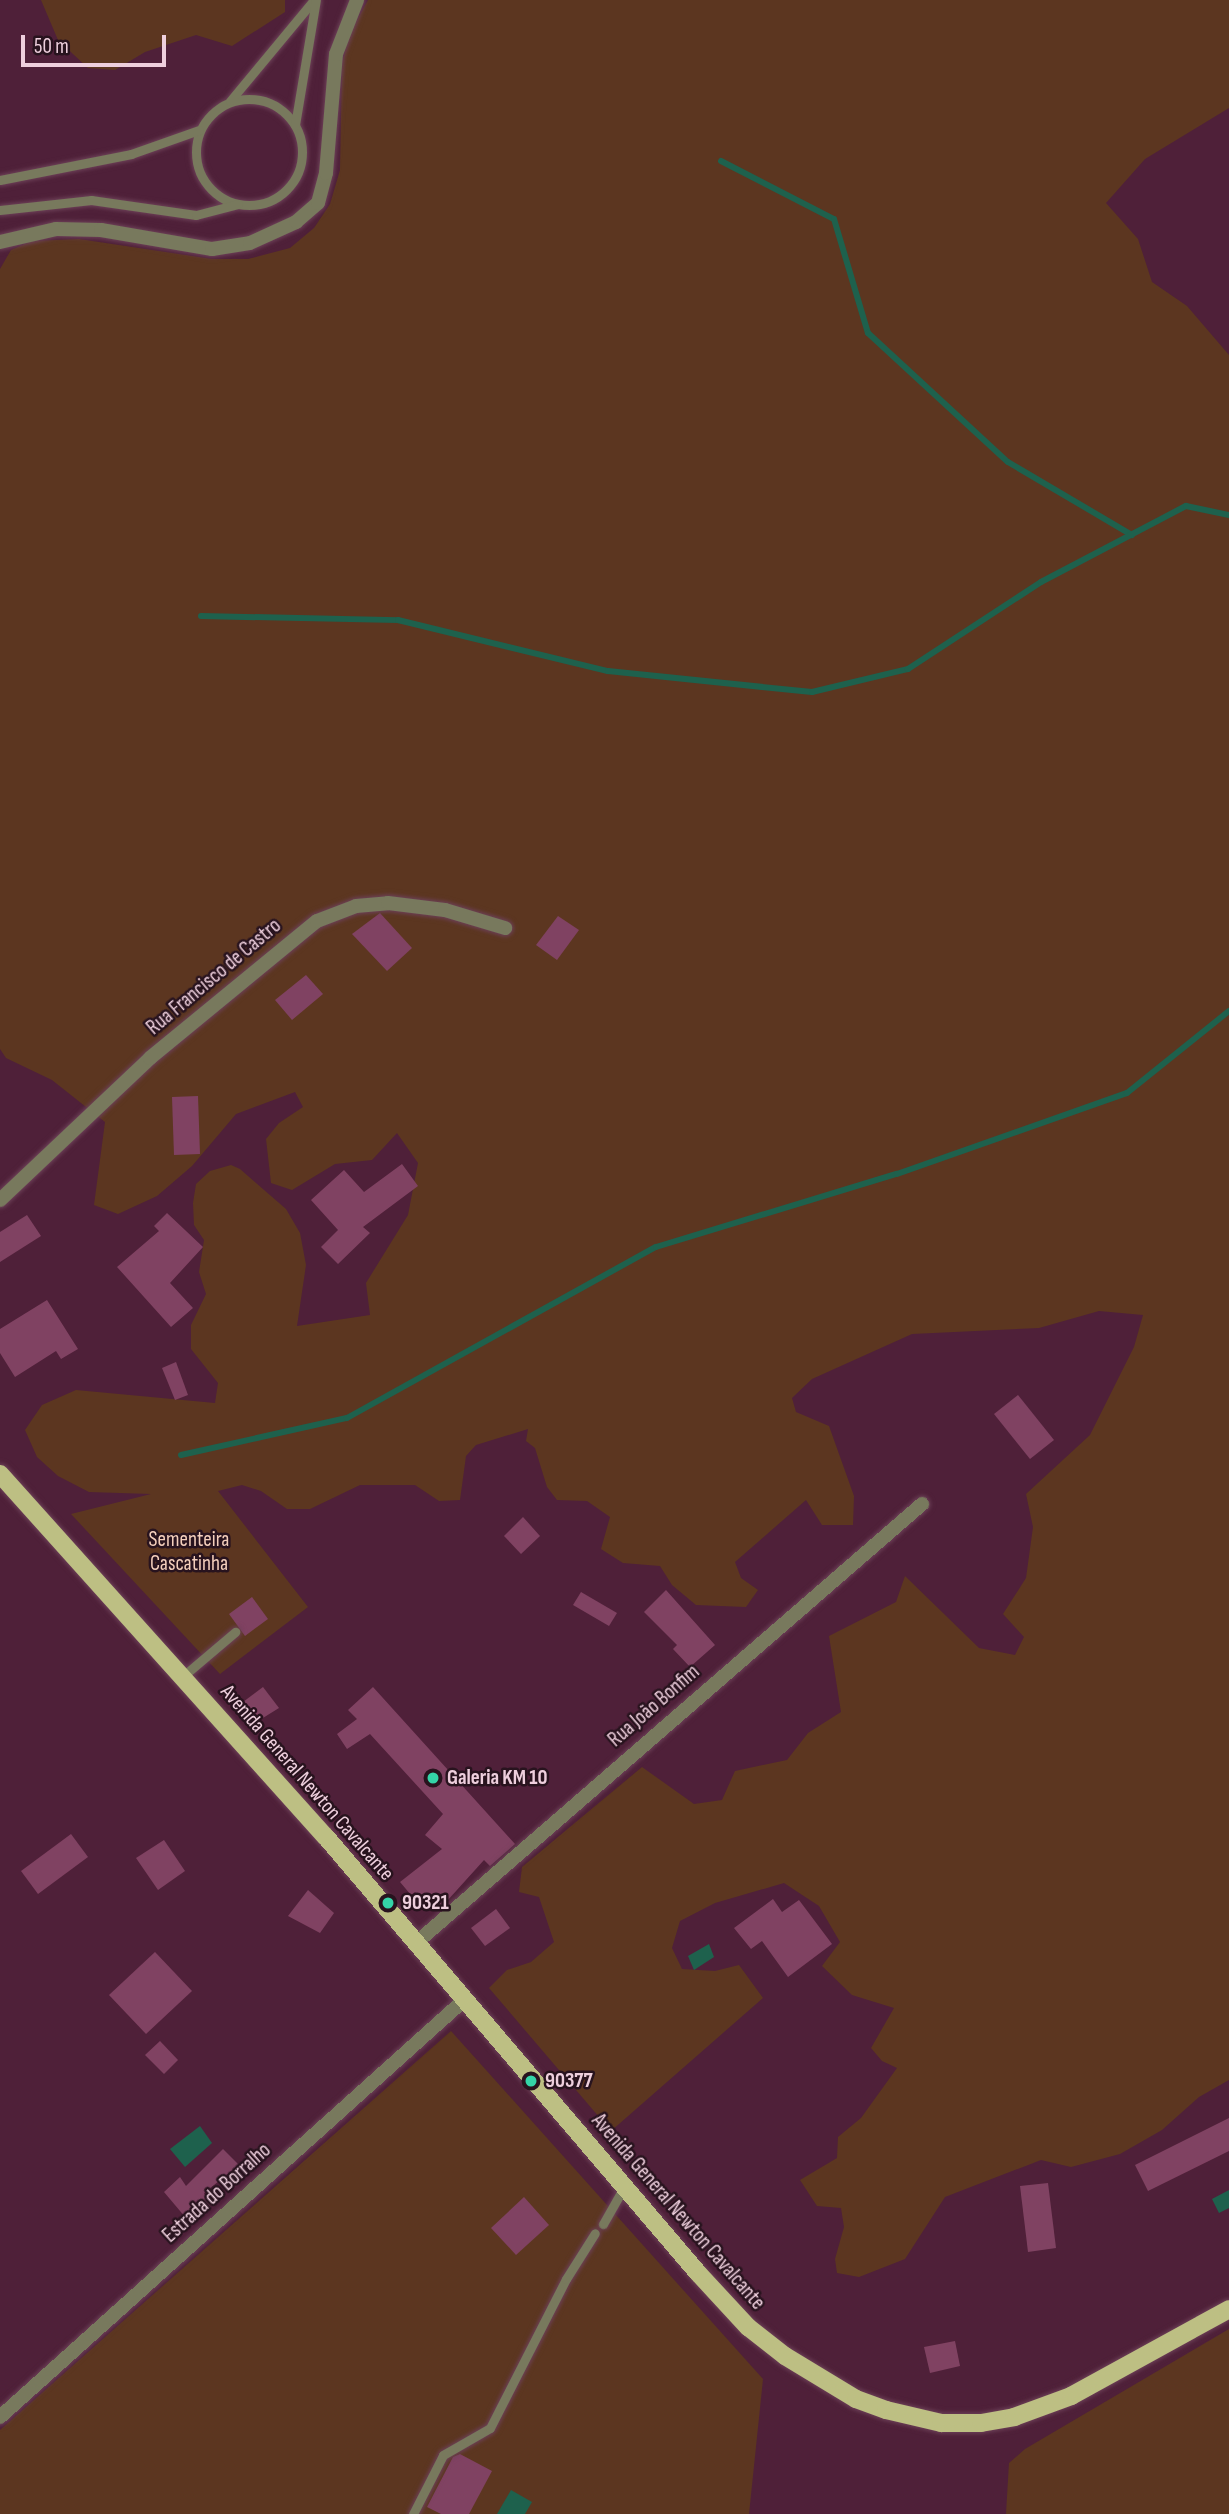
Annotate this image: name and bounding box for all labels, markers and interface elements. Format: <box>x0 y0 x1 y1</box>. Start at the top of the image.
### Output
scale bar <box>24 21 170 65</box>
text: 50 m <box>34 34 69 59</box>
street label: Rua Francisco de Castro <box>142 913 286 1041</box>
park label: Sementeira Cascatinha <box>149 1527 229 1577</box>
street label: Rua João Bonfim <box>603 1660 705 1752</box>
street label: Avenida General Newton Cavalcante <box>215 1680 399 1886</box>
place label: Galeria KM 10 <box>447 1765 548 1791</box>
marker: Galeria KM 10 <box>425 1770 441 1786</box>
place label: 90321 <box>402 1890 449 1916</box>
marker: 90321 <box>380 1895 396 1911</box>
place label: 90377 <box>545 2068 593 2094</box>
marker: 90377 <box>523 2073 539 2089</box>
street label: Avenida General Newton Cavalcante <box>586 2109 770 2315</box>
street label: Estrada do Borralho <box>158 2138 276 2248</box>

